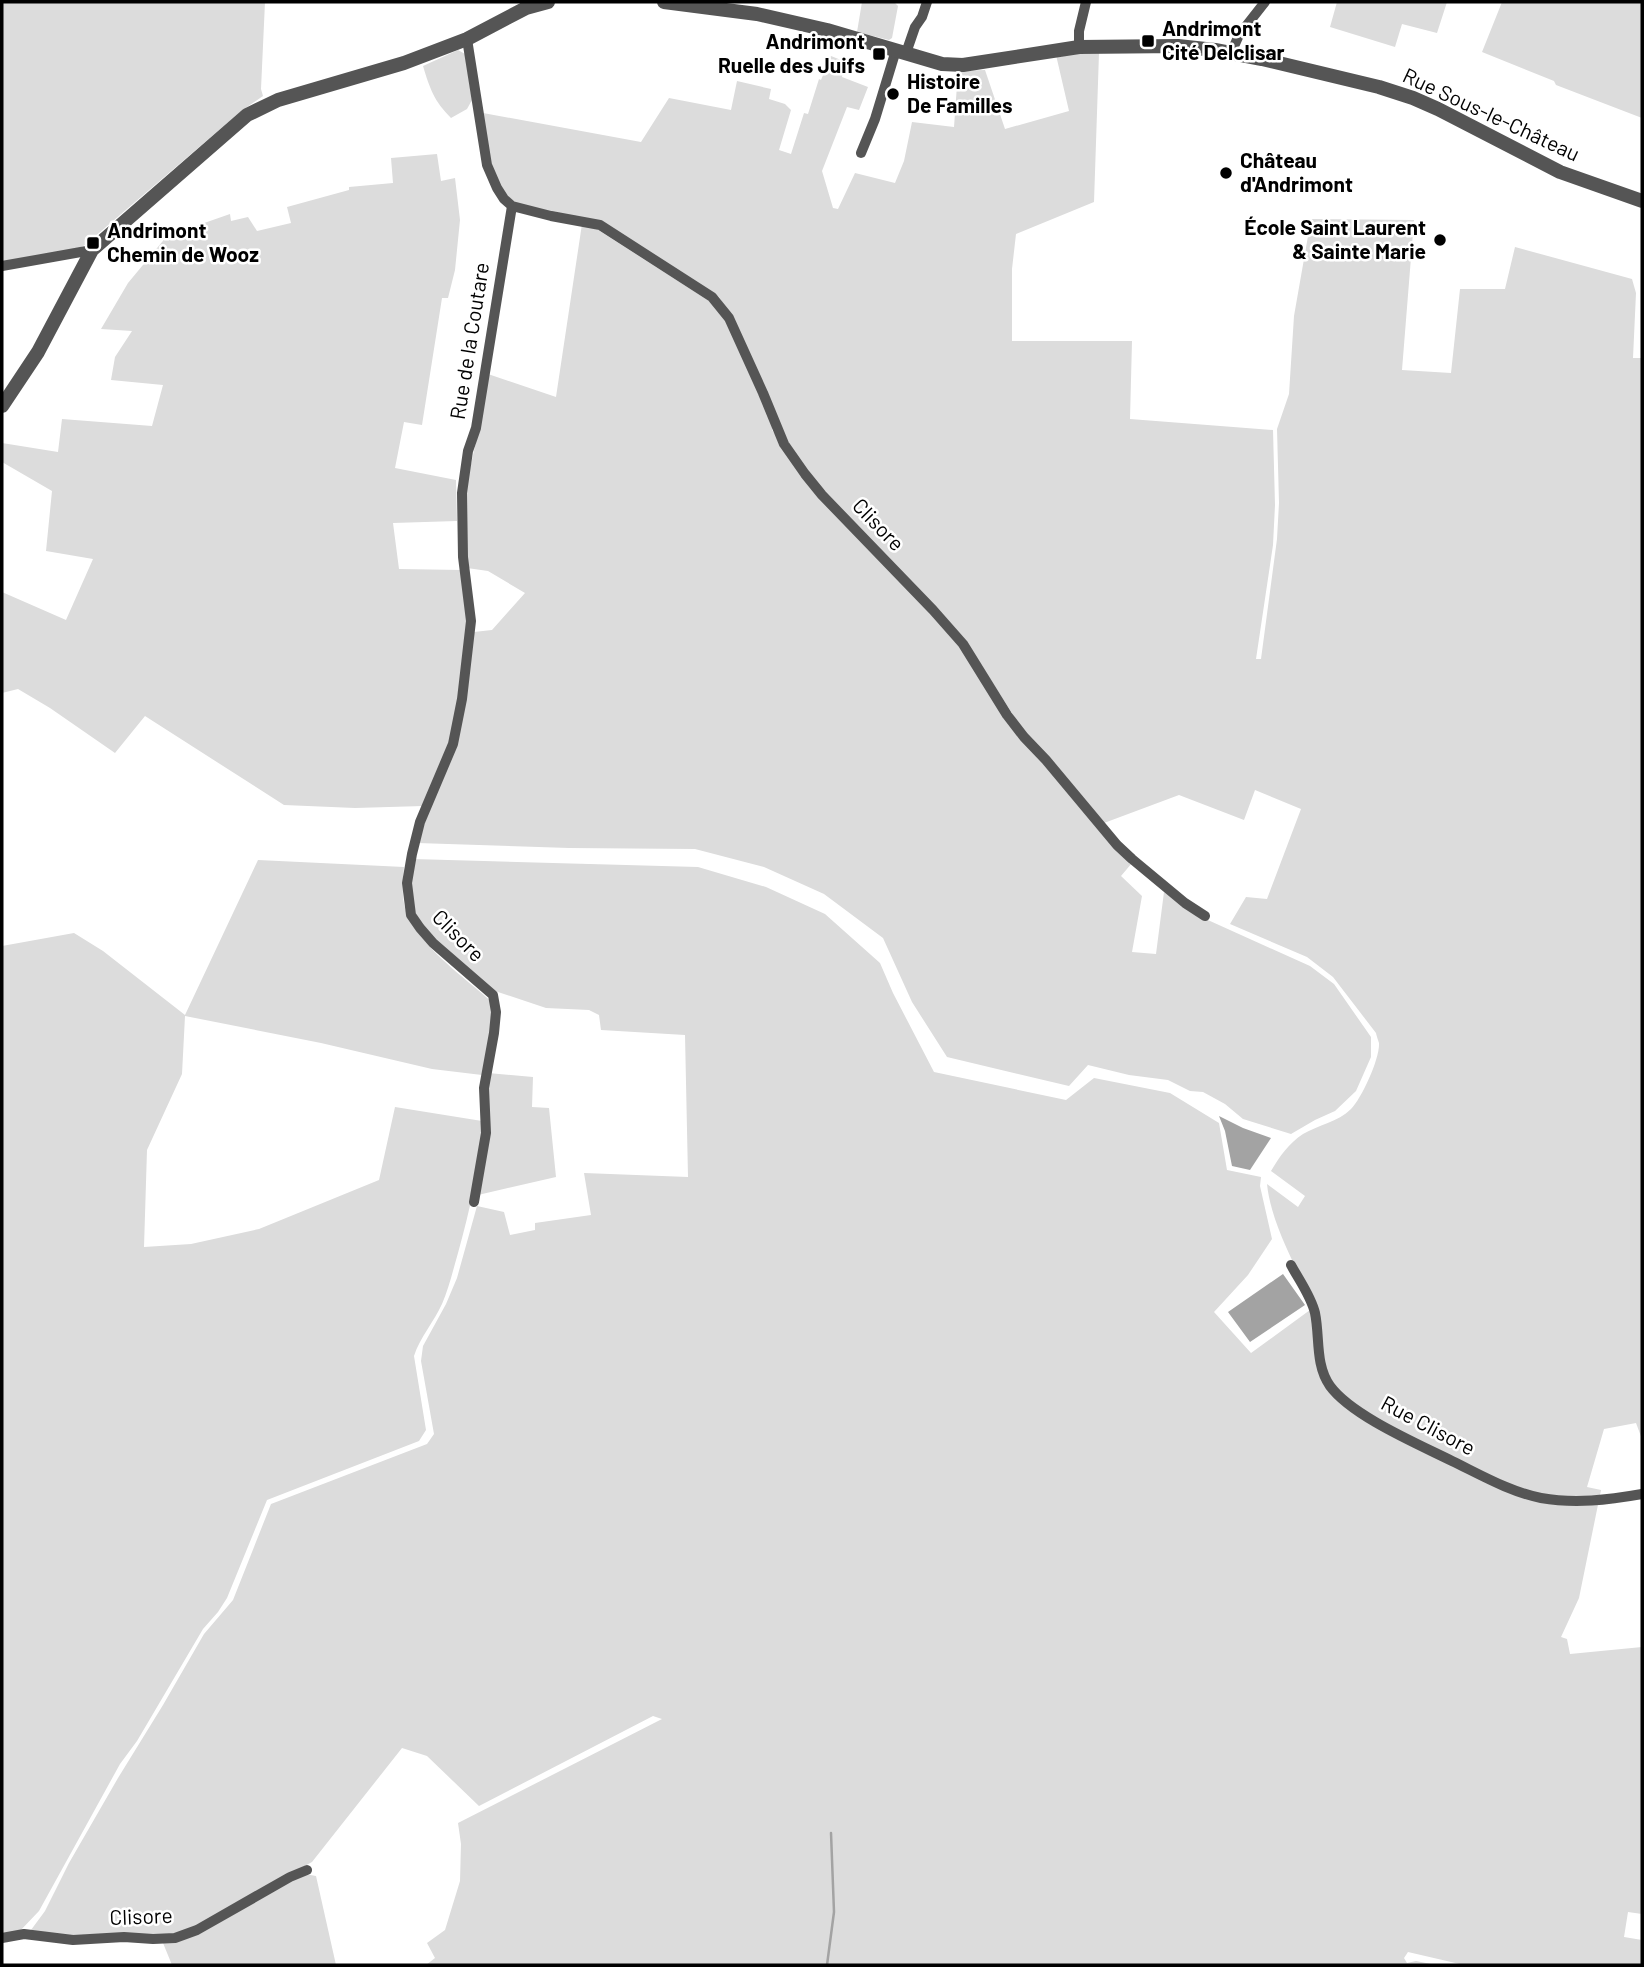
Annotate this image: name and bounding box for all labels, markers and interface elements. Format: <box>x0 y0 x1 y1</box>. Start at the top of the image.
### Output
place label: Andrimont Cité Delclisar <box>1162 15 1285 64</box>
place label: Andrimont Ruelle des Juifs <box>718 28 865 77</box>
marker: Andrimont Cité Delclisar <box>1140 33 1156 49</box>
marker: Andrimont Ruelle des Juifs <box>871 46 887 62</box>
street label: Rue Sous-le-Château <box>1399 62 1584 166</box>
place label: Histoire De Familles <box>907 68 1012 117</box>
marker: Histoire De Familles <box>885 86 901 102</box>
place label: Château d'Andrimont <box>1240 147 1353 196</box>
marker: Château d'Andrimont <box>1218 165 1234 181</box>
place label: École Saint Laurent & Sainte Marie <box>1244 214 1426 263</box>
place label: Andrimont Chemin de Wooz <box>107 217 259 266</box>
marker: École Saint Laurent & Sainte Marie <box>1432 232 1448 248</box>
marker: Andrimont Chemin de Wooz <box>85 235 101 251</box>
street label: Rue de la Coutare <box>444 260 493 421</box>
street label: Clisore <box>848 493 910 555</box>
street label: Clisore <box>428 904 490 966</box>
street label: Rue Clisore <box>1377 1390 1480 1460</box>
street label: Clisore <box>109 1902 173 1929</box>

